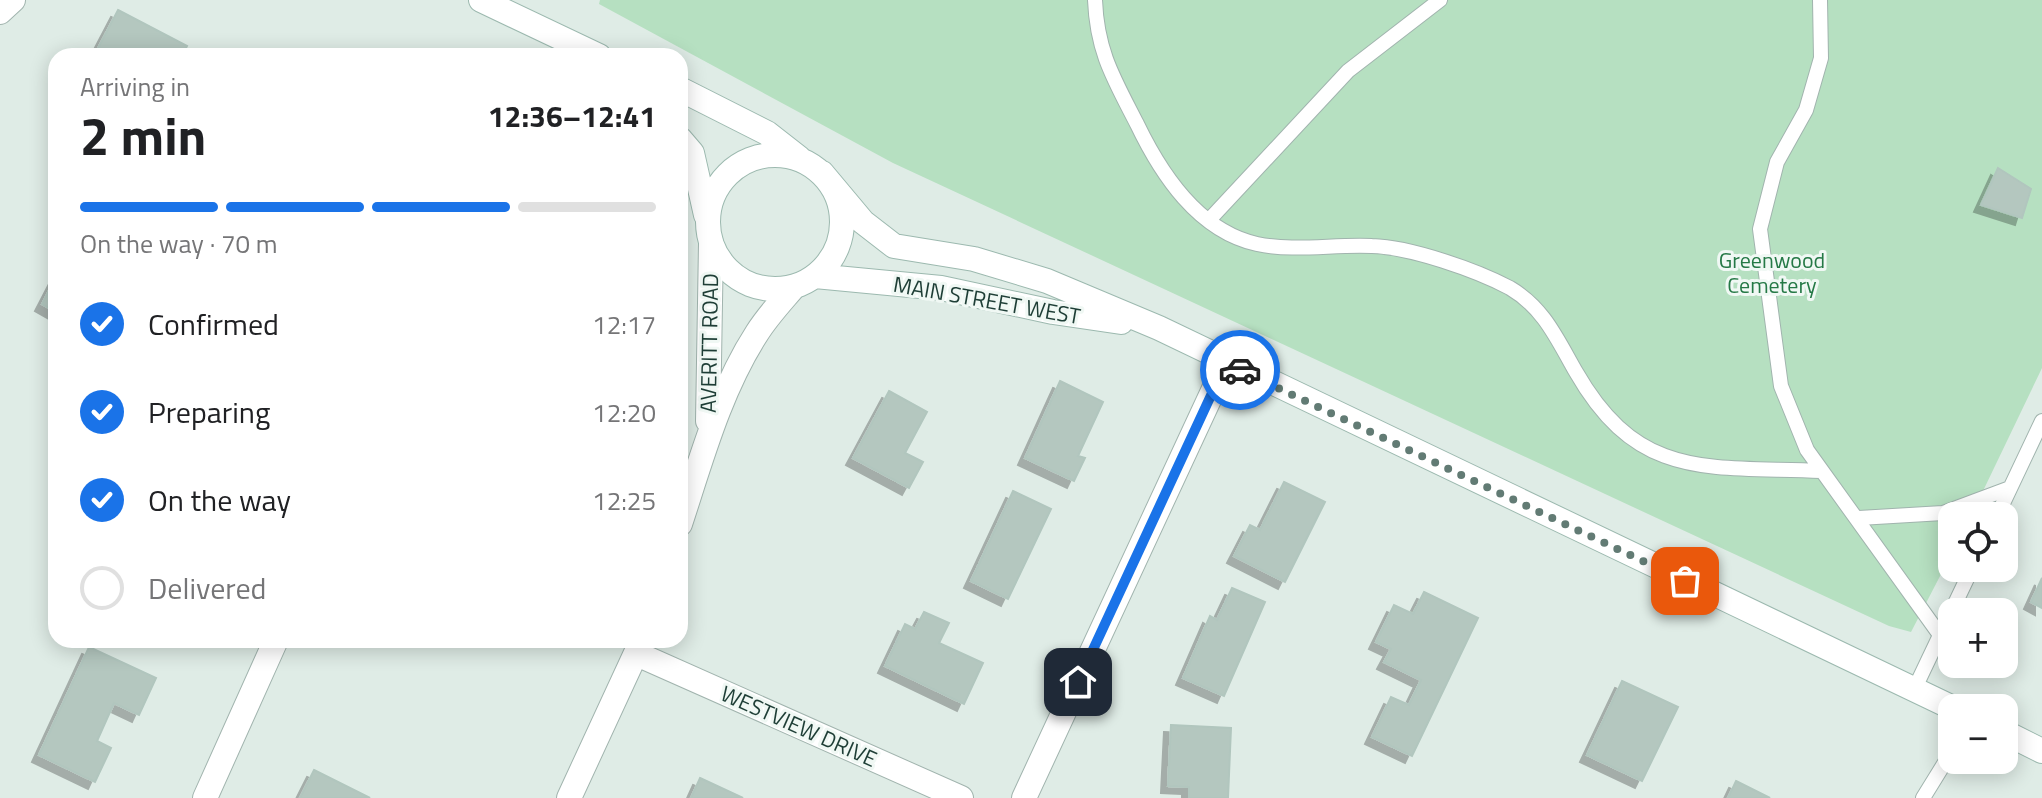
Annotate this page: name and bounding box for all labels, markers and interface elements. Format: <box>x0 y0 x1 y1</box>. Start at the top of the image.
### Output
text: Arriving in <box>80 67 190 106</box>
text: 12:36–12:41 <box>488 93 656 139</box>
text: 2 min <box>80 96 206 175</box>
text: On the way · 70 m <box>80 224 278 263</box>
park label: Greenwood Cemetery <box>1719 243 1825 302</box>
street label: MAIN STREET WEST <box>891 267 1084 333</box>
street label: AVERITT ROAD <box>691 273 727 413</box>
text: Confirmed <box>148 301 279 347</box>
icon: check <box>80 302 124 346</box>
text: 12:17 <box>592 305 656 344</box>
courier <box>1200 330 1280 410</box>
icon: car <box>1218 348 1262 392</box>
text: Preparing <box>148 389 270 435</box>
icon: check <box>80 390 124 434</box>
text: 12:20 <box>592 393 656 432</box>
text: On the way <box>148 477 291 523</box>
icon: check <box>80 478 124 522</box>
text: 12:25 <box>592 481 656 520</box>
map controls <box>1938 502 2018 774</box>
button: locate <box>1938 502 2018 582</box>
pin <box>1651 547 1719 615</box>
icon: bag <box>1663 559 1707 603</box>
text: Delivered <box>148 565 266 611</box>
button: + <box>1938 598 2018 678</box>
pin <box>1044 648 1112 716</box>
icon: home <box>1056 660 1100 704</box>
street label: WESTVIEW DRIVE <box>715 676 883 776</box>
button: − <box>1938 694 2018 774</box>

